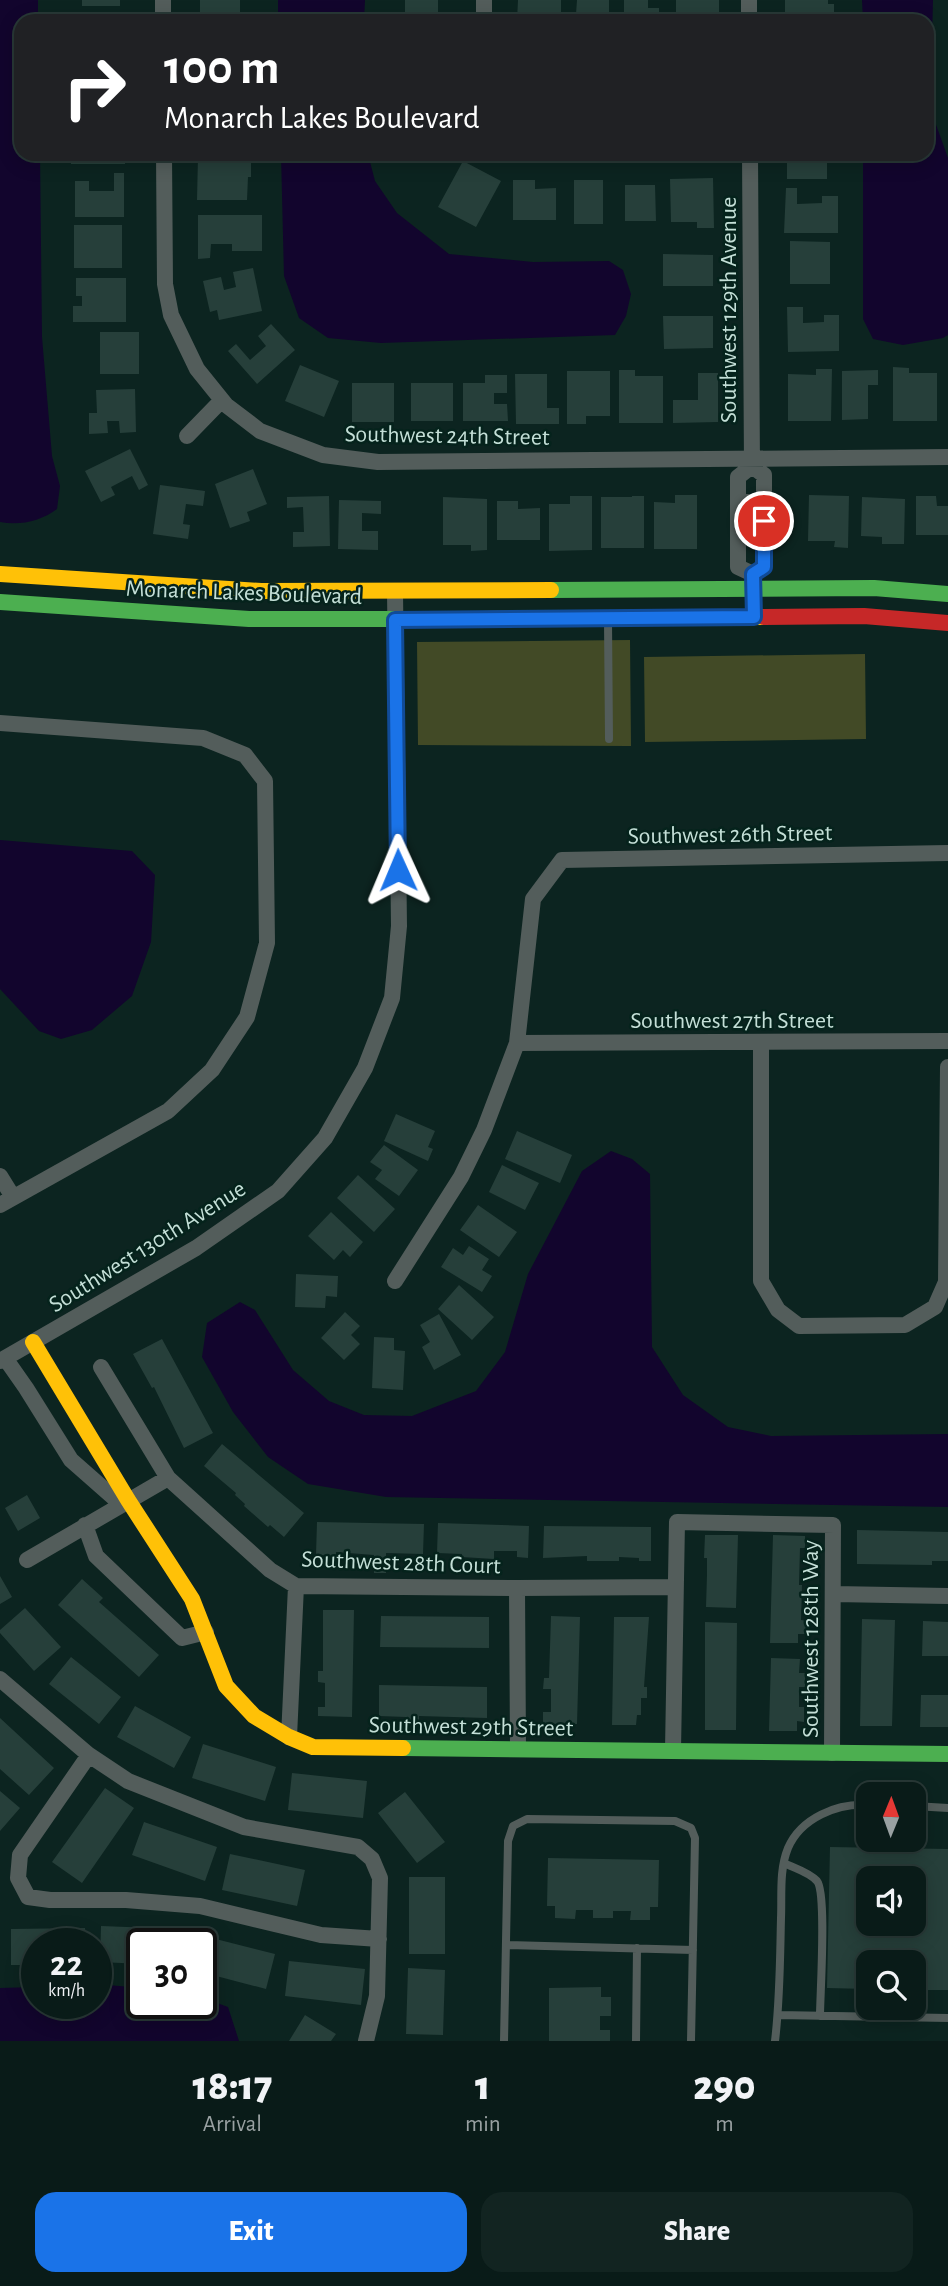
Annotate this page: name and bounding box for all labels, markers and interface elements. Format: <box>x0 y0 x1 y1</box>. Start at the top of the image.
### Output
icon: right <box>49 42 140 133</box>
text: 100 m <box>164 44 280 93</box>
text: Monarch Lakes Boulevard <box>164 102 480 134</box>
street label: Southwest 129th Avenue <box>717 197 741 423</box>
street label: Southwest 24th Street <box>344 422 550 450</box>
pin <box>734 491 794 551</box>
icon: arrive <box>745 502 783 540</box>
street label: Monarch Lakes Boulevard <box>125 577 363 609</box>
street label: Southwest 26th Street <box>627 821 833 849</box>
position arrow <box>361 833 435 907</box>
street label: Southwest 27th Street <box>630 1009 834 1033</box>
street label: Southwest 130th Avenue <box>45 1177 250 1317</box>
street label: Southwest 128th Way <box>799 1540 823 1738</box>
street label: Southwest 28th Court <box>301 1548 501 1578</box>
street label: Southwest 29th Street <box>368 1713 574 1741</box>
north arrow <box>856 1782 926 1852</box>
map controls <box>856 1782 926 2020</box>
button: sound <box>856 1866 926 1936</box>
speed limit sign: 30 <box>126 1928 217 2019</box>
text: 22 <box>50 1947 83 1982</box>
button: search <box>856 1950 926 2020</box>
text: km/h <box>48 1982 85 2000</box>
text: 18:17 <box>192 2065 272 2107</box>
text: 1 <box>475 2065 491 2107</box>
text: 290 <box>693 2065 756 2107</box>
text: Arrival <box>203 2113 262 2136</box>
text: min <box>465 2113 501 2136</box>
text: m <box>715 2113 734 2136</box>
button: Exit <box>35 2192 467 2272</box>
button: Share <box>481 2192 913 2272</box>

